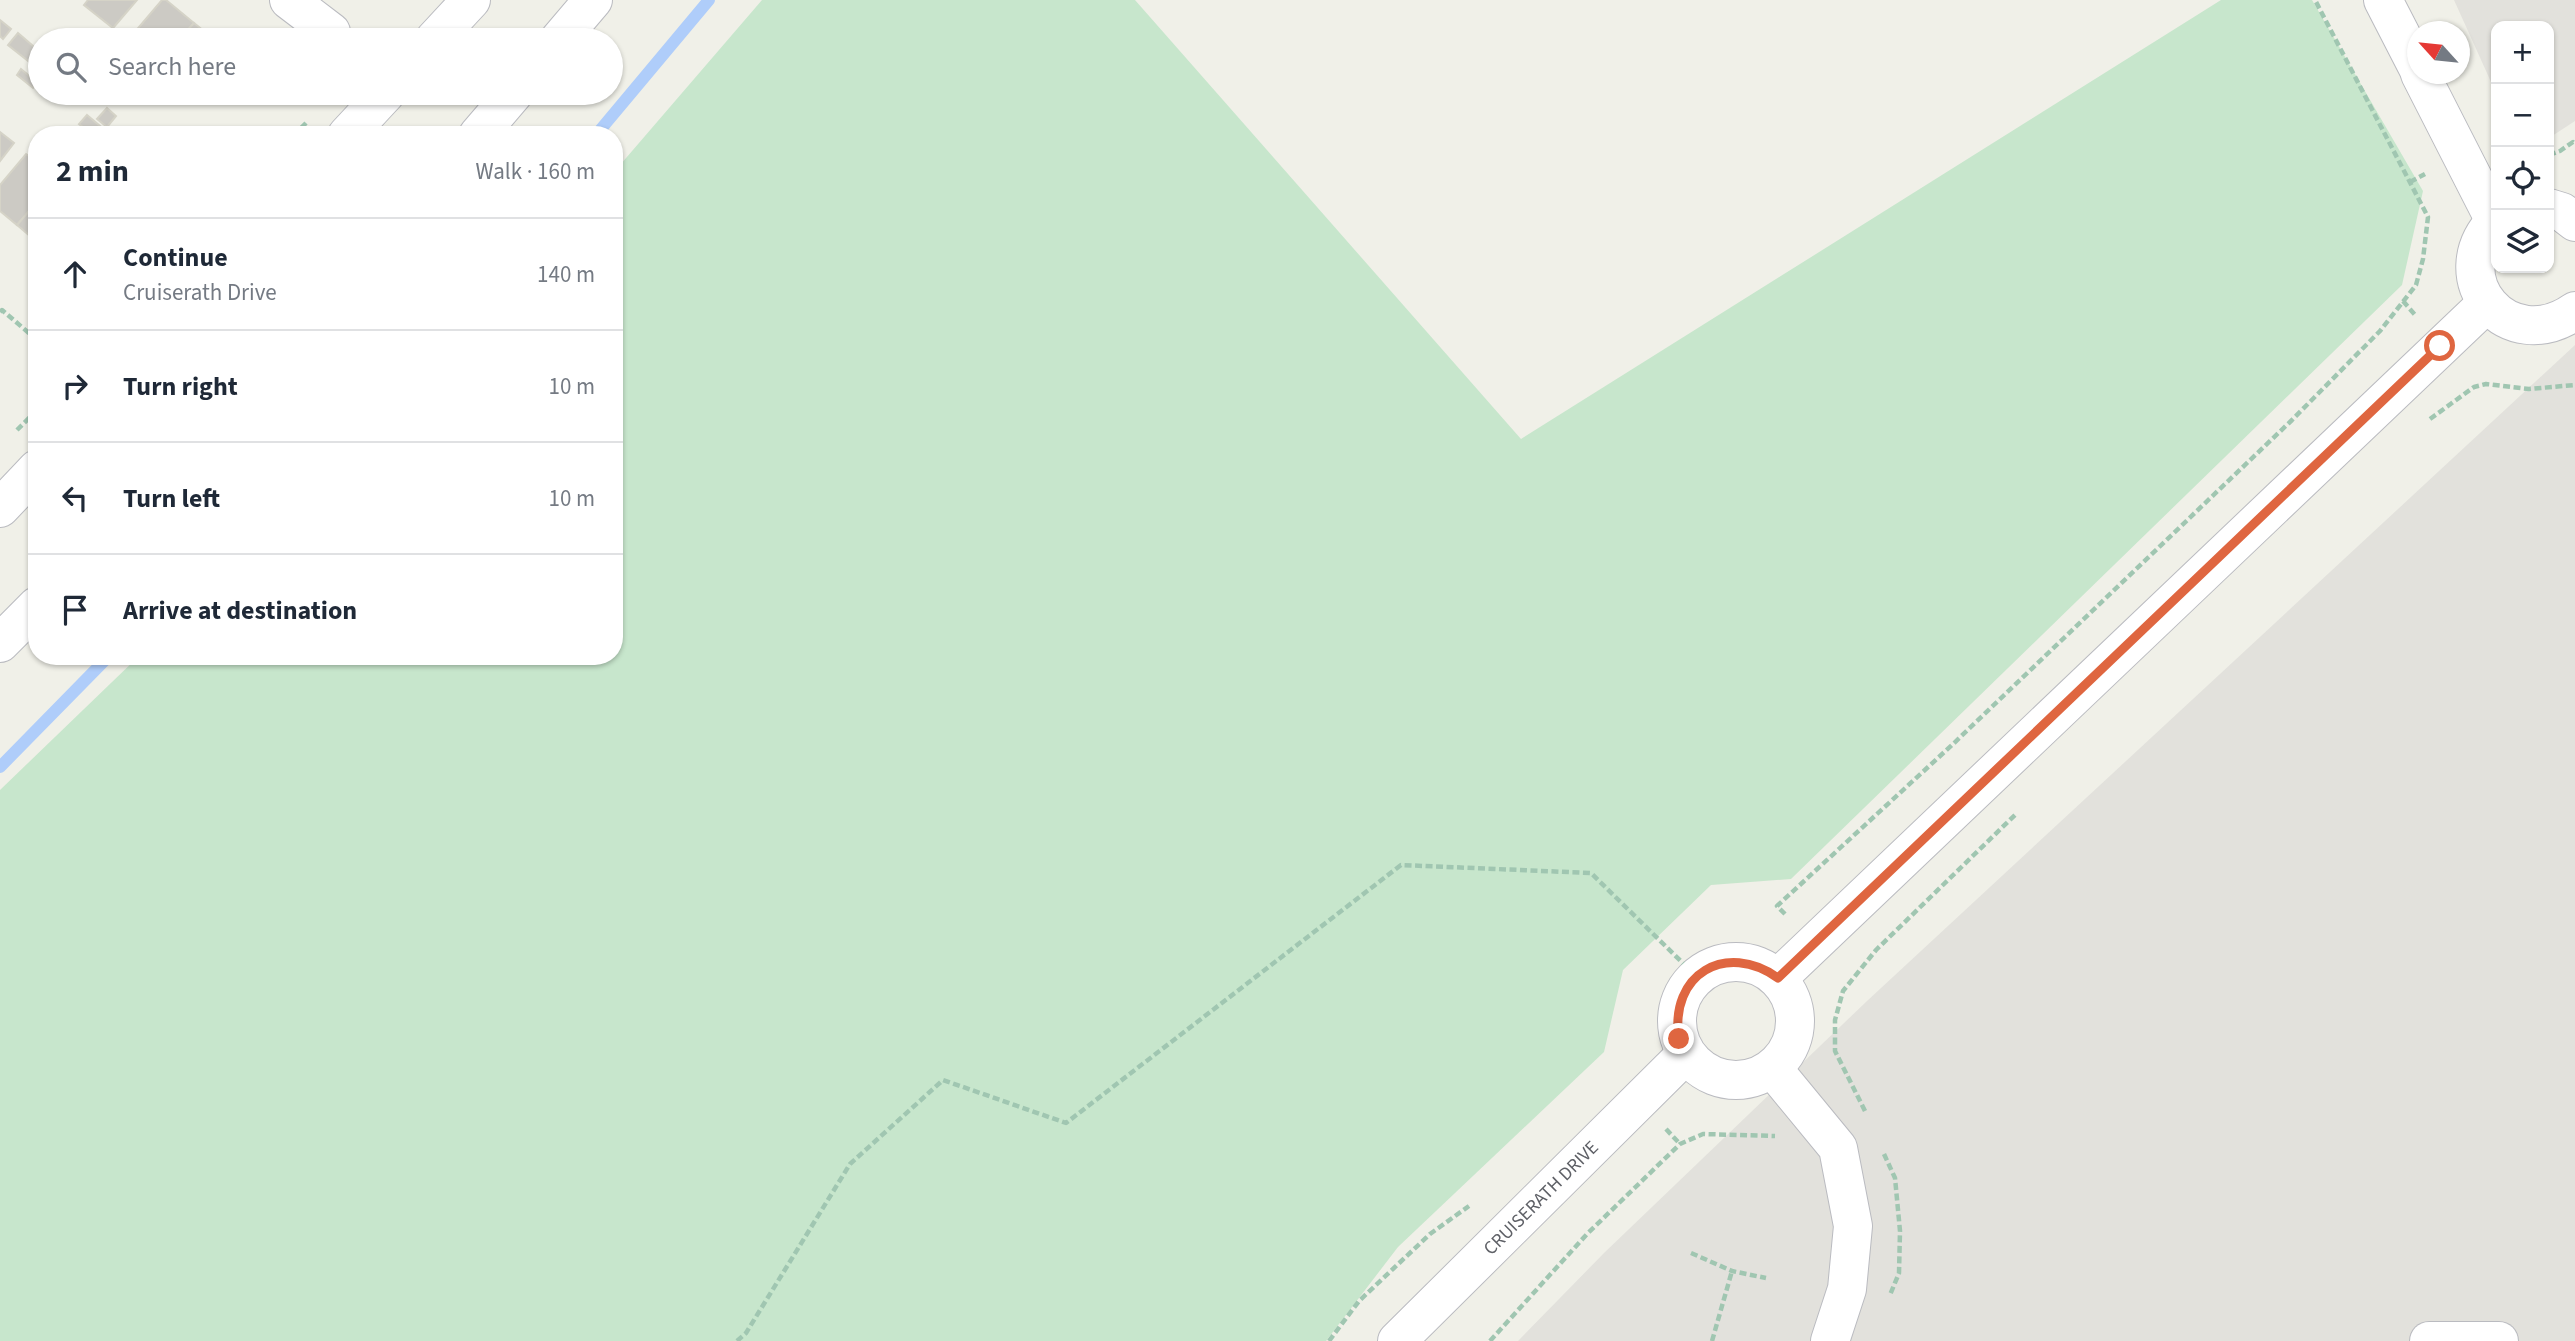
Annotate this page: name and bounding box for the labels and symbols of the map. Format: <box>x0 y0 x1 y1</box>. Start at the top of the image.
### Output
north arrow <box>2407 21 2470 84</box>
route start <box>2424 330 2455 361</box>
route end <box>1663 1023 1694 1054</box>
street label: CRUISERATH DRIVE <box>1477 1135 1605 1261</box>

